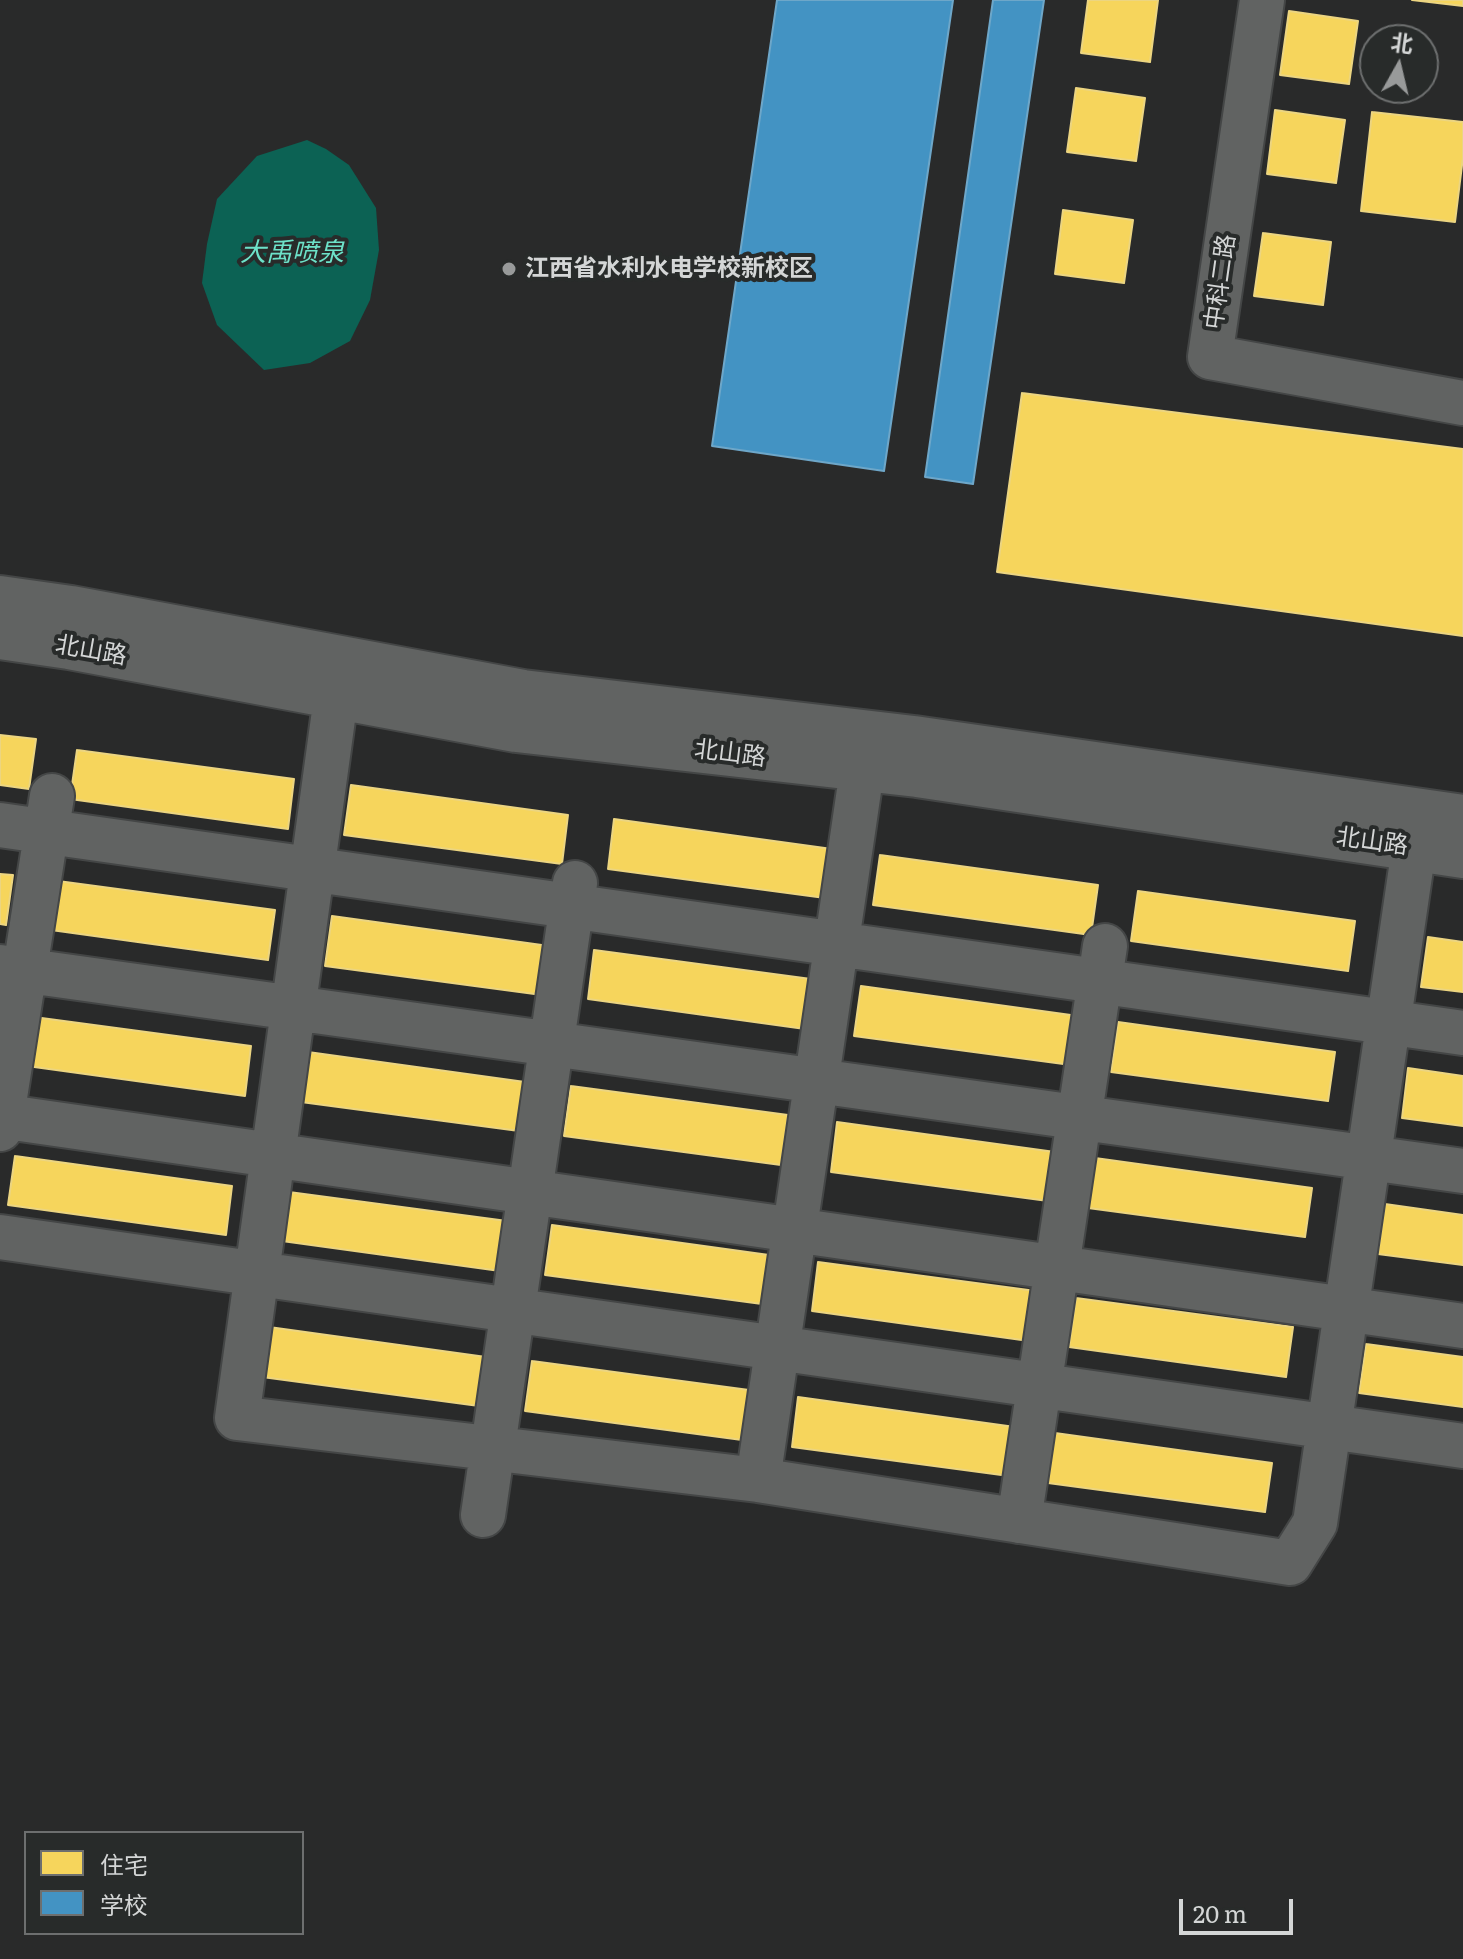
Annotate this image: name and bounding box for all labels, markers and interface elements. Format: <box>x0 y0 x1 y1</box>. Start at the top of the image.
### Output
north arrow <box>1359 24 1439 104</box>
text: 北 <box>1389 24 1415 60</box>
street label: 中科二路 <box>1200 232 1242 332</box>
water label: 大禹喷泉 <box>240 237 344 269</box>
place label: 江西省水利水电学校新校区 <box>525 255 813 283</box>
marker: 江西省水利水电学校新校区 <box>500 260 518 278</box>
street label: 北山路 <box>53 631 129 671</box>
street label: 北山路 <box>693 735 767 773</box>
street label: 北山路 <box>1334 823 1410 861</box>
legend <box>24 1831 304 1935</box>
text: 住宅 <box>100 1846 148 1881</box>
scale bar <box>1183 1883 1297 1933</box>
text: 学校 <box>100 1886 148 1921</box>
text: 20 m <box>1193 1895 1247 1930</box>

